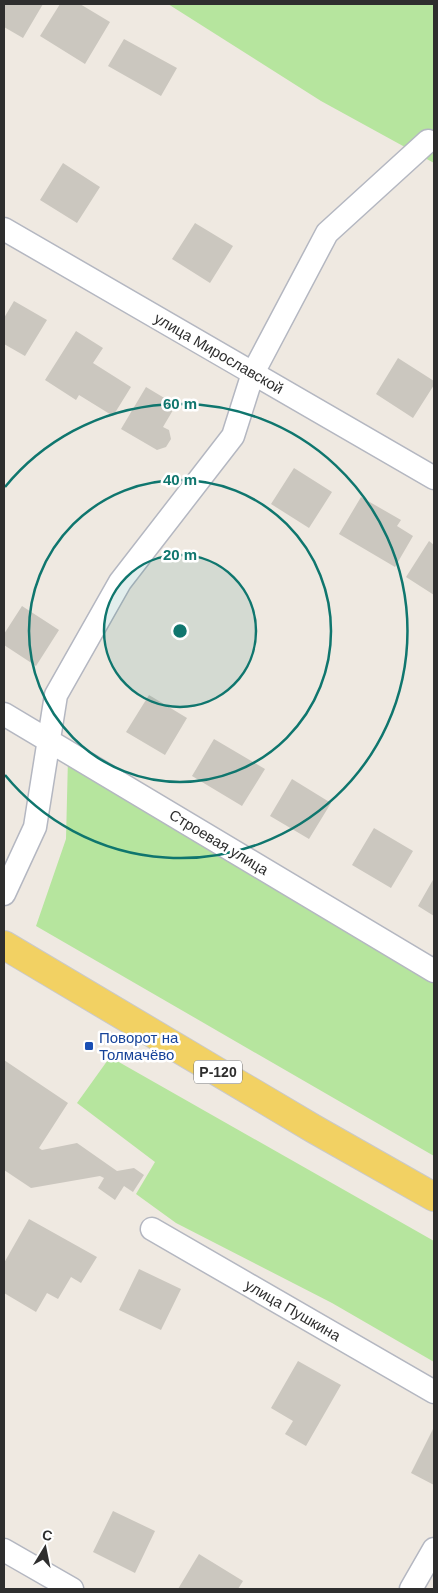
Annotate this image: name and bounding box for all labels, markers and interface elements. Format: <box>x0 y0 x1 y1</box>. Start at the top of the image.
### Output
street label: улица Мирославской <box>151 309 287 397</box>
text: 60 m <box>163 395 197 412</box>
text: 40 m <box>163 471 197 488</box>
text: 20 m <box>163 546 197 563</box>
centre of rings <box>171 622 189 640</box>
street label: Строевая улица <box>166 806 272 879</box>
place label: Поворот на Толмачёво <box>99 1029 179 1063</box>
marker: Поворот на Толмачёво <box>83 1040 95 1052</box>
road number: Р-120 <box>194 1060 242 1084</box>
street label: улица Пушкина <box>242 1276 344 1345</box>
north arrow <box>20 1523 70 1573</box>
text: С <box>41 1526 54 1544</box>

